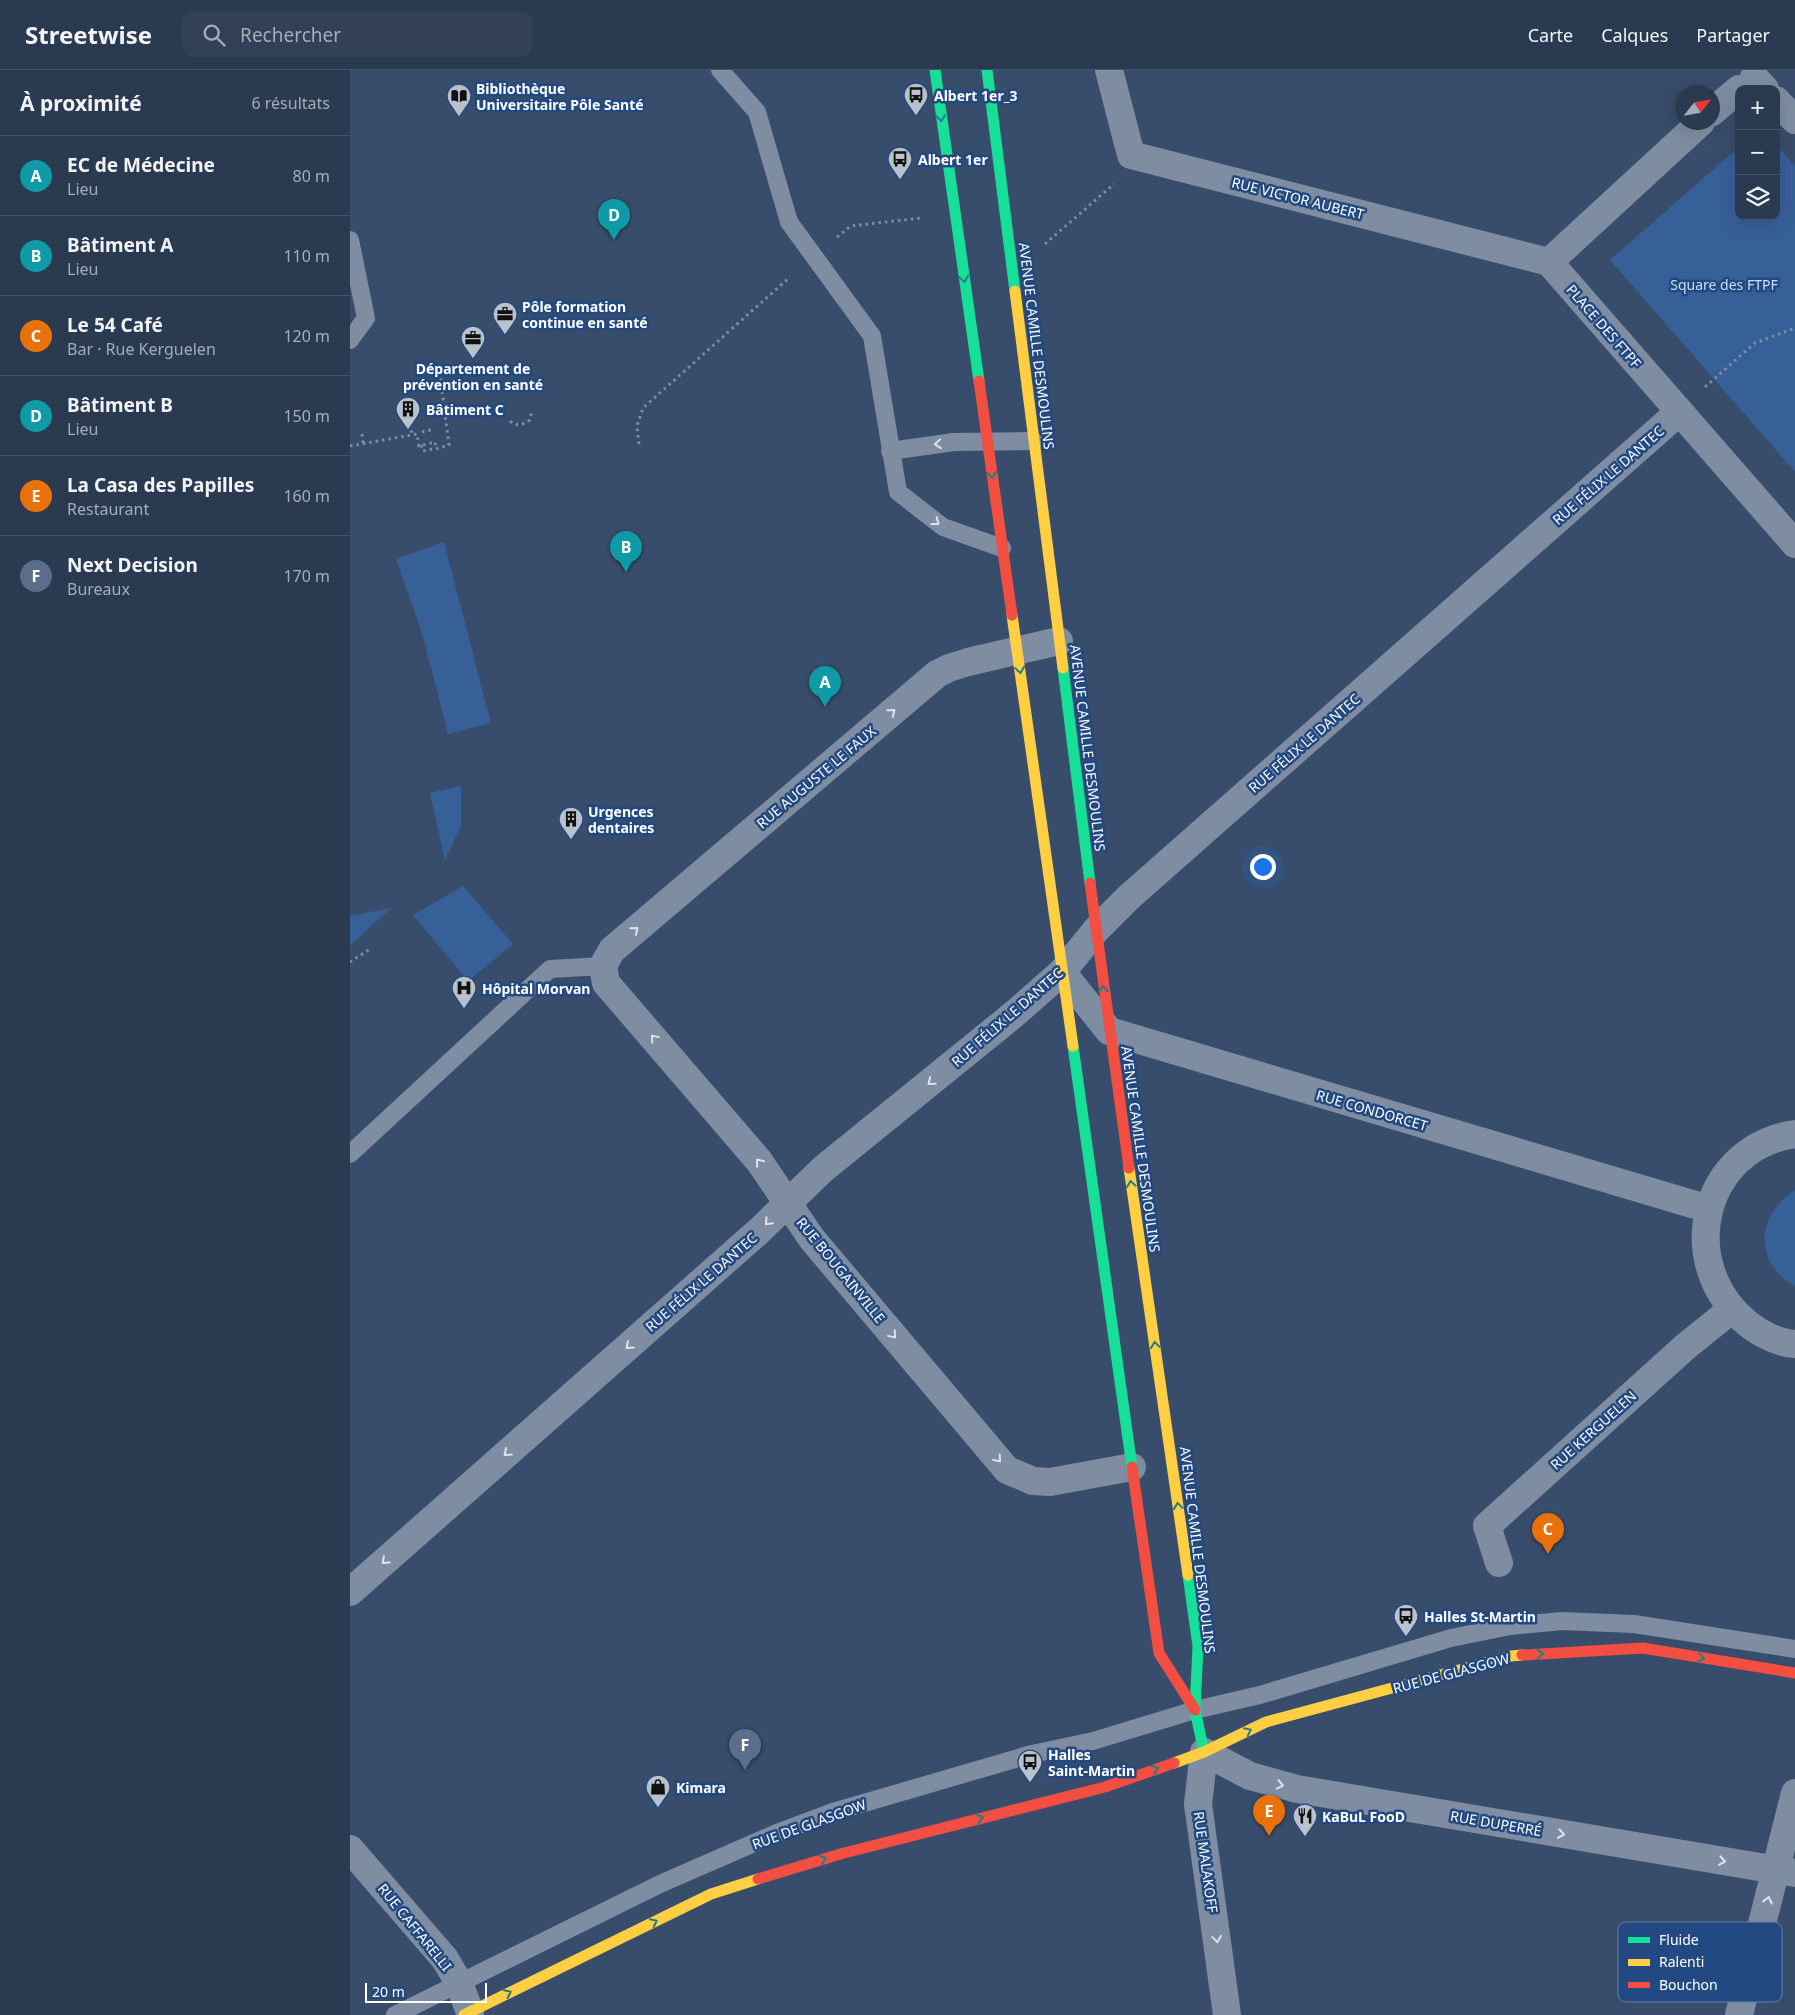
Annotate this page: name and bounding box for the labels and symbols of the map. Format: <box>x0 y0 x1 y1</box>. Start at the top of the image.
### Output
place label: Bibliothèque Universitaire Pôle Santé <box>476 79 644 114</box>
bus stop icon: Albert 1er_3 <box>903 82 929 116</box>
library icon: Bibliothèque Universitaire Pôle Santé <box>446 83 472 117</box>
north arrow <box>1675 85 1720 130</box>
place label: Albert 1er_3 <box>934 86 1017 105</box>
one-way arrow <box>936 114 946 123</box>
bus stop icon: Albert 1er <box>887 146 913 180</box>
place label: Albert 1er <box>918 150 988 169</box>
street label: RUE VICTOR AUBERT <box>1230 172 1366 224</box>
pin: D <box>598 199 630 240</box>
street label: AVENUE CAMILLE DESMOULINS <box>1015 242 1059 451</box>
park label: Square des FTPF <box>1670 275 1778 294</box>
one-way arrow <box>958 276 969 284</box>
street label: PLACE DES FTPF <box>1562 280 1646 372</box>
place label: Pôle formation continue en santé <box>522 297 648 332</box>
office icon: Pôle formation continue en santé <box>492 301 518 335</box>
office icon: Département de prévention en santé <box>460 325 486 359</box>
place label: Département de prévention en santé <box>403 359 543 394</box>
building icon: Bâtiment C <box>395 396 421 430</box>
place label: Bâtiment C <box>426 400 504 419</box>
street label: RUE FÉLIX LE DANTEC <box>1548 421 1668 529</box>
one-way arrow <box>934 438 942 449</box>
one-way arrow <box>986 470 996 479</box>
one-way arrow <box>930 516 940 525</box>
pin: B <box>610 531 642 572</box>
street label: AVENUE CAMILLE DESMOULINS <box>1066 644 1110 853</box>
pin: A <box>809 666 841 707</box>
one-way arrow <box>1014 667 1025 675</box>
street label: RUE FÉLIX LE DANTEC <box>1244 689 1364 797</box>
one-way arrow <box>887 709 896 718</box>
street label: RUE AUGUSTE LE FAUX <box>752 721 880 832</box>
place label: Urgences dentaires <box>588 802 654 837</box>
building icon: Urgences dentaires <box>558 806 584 840</box>
your location <box>1250 854 1276 880</box>
one-way arrow <box>629 927 638 936</box>
street label: RUE FÉLIX LE DANTEC <box>947 963 1067 1071</box>
hospital icon: Hôpital Morvan <box>451 975 477 1009</box>
place label: Hôpital Morvan <box>482 979 590 998</box>
one-way arrow <box>1098 984 1109 992</box>
one-way arrow <box>650 1034 659 1043</box>
street label: AVENUE CAMILLE DESMOULINS <box>1117 1045 1165 1254</box>
one-way arrow <box>928 1076 937 1084</box>
street label: RUE CONDORCET <box>1314 1085 1430 1135</box>
one-way arrow <box>756 1159 764 1168</box>
one-way arrow <box>1127 1180 1137 1188</box>
street label: RUE BOUGAINVILLE <box>792 1213 890 1327</box>
one-way arrow <box>765 1216 774 1225</box>
street label: RUE FÉLIX LE DANTEC <box>641 1228 761 1336</box>
one-way arrow <box>888 1330 897 1339</box>
one-way arrow <box>625 1340 634 1349</box>
one-way arrow <box>1150 1341 1160 1349</box>
street label: RUE KERGUELEN <box>1546 1386 1640 1474</box>
street label: AVENUE CAMILLE DESMOULINS <box>1176 1446 1220 1655</box>
one-way arrow <box>504 1448 513 1456</box>
one-way arrow <box>993 1454 1002 1463</box>
one-way arrow <box>1173 1501 1184 1509</box>
pin: C <box>1532 1513 1564 1554</box>
one-way arrow <box>382 1555 391 1564</box>
bus stop icon: Halles St-Martin <box>1393 1603 1419 1637</box>
place label: Halles St-Martin <box>1424 1607 1536 1626</box>
street label: RUE DE GLASGOW <box>1390 1648 1512 1698</box>
one-way arrow <box>1536 1649 1544 1660</box>
one-way arrow <box>1697 1652 1706 1662</box>
one-way arrow <box>1243 1727 1252 1737</box>
pin: F <box>729 1729 761 1770</box>
place label: Halles Saint-Martin <box>1048 1745 1135 1780</box>
bus stop icon: Halles Saint-Martin <box>1017 1749 1043 1783</box>
one-way arrow <box>1150 1765 1158 1775</box>
shop icon: Kimara <box>645 1774 671 1808</box>
place label: Kimara <box>676 1778 726 1797</box>
one-way arrow <box>1276 1779 1285 1790</box>
street label: RUE DE GLASGOW <box>749 1795 869 1853</box>
pin: E <box>1253 1795 1285 1836</box>
restaurant icon: KaBuL FooD <box>1292 1803 1318 1837</box>
street label: RUE DUPERRÉ <box>1449 1806 1543 1840</box>
place label: KaBuL FooD <box>1322 1807 1405 1826</box>
street label: RUE MALAKOFF <box>1189 1810 1223 1914</box>
one-way arrow <box>976 1813 985 1824</box>
one-way arrow <box>1557 1828 1566 1838</box>
one-way arrow <box>818 1855 827 1865</box>
one-way arrow <box>1717 1855 1726 1865</box>
street label: RUE CAFFARELLI <box>374 1879 456 1975</box>
one-way arrow <box>1762 1895 1773 1904</box>
one-way arrow <box>649 1918 658 1928</box>
legend <box>1618 1922 1782 2002</box>
text: Fluide <box>1659 1930 1699 1949</box>
one-way arrow <box>1211 1936 1222 1944</box>
text: Ralenti <box>1659 1952 1704 1971</box>
text: Bouchon <box>1659 1975 1718 1994</box>
scale bar <box>365 1980 488 2003</box>
one-way arrow <box>503 1989 512 1999</box>

